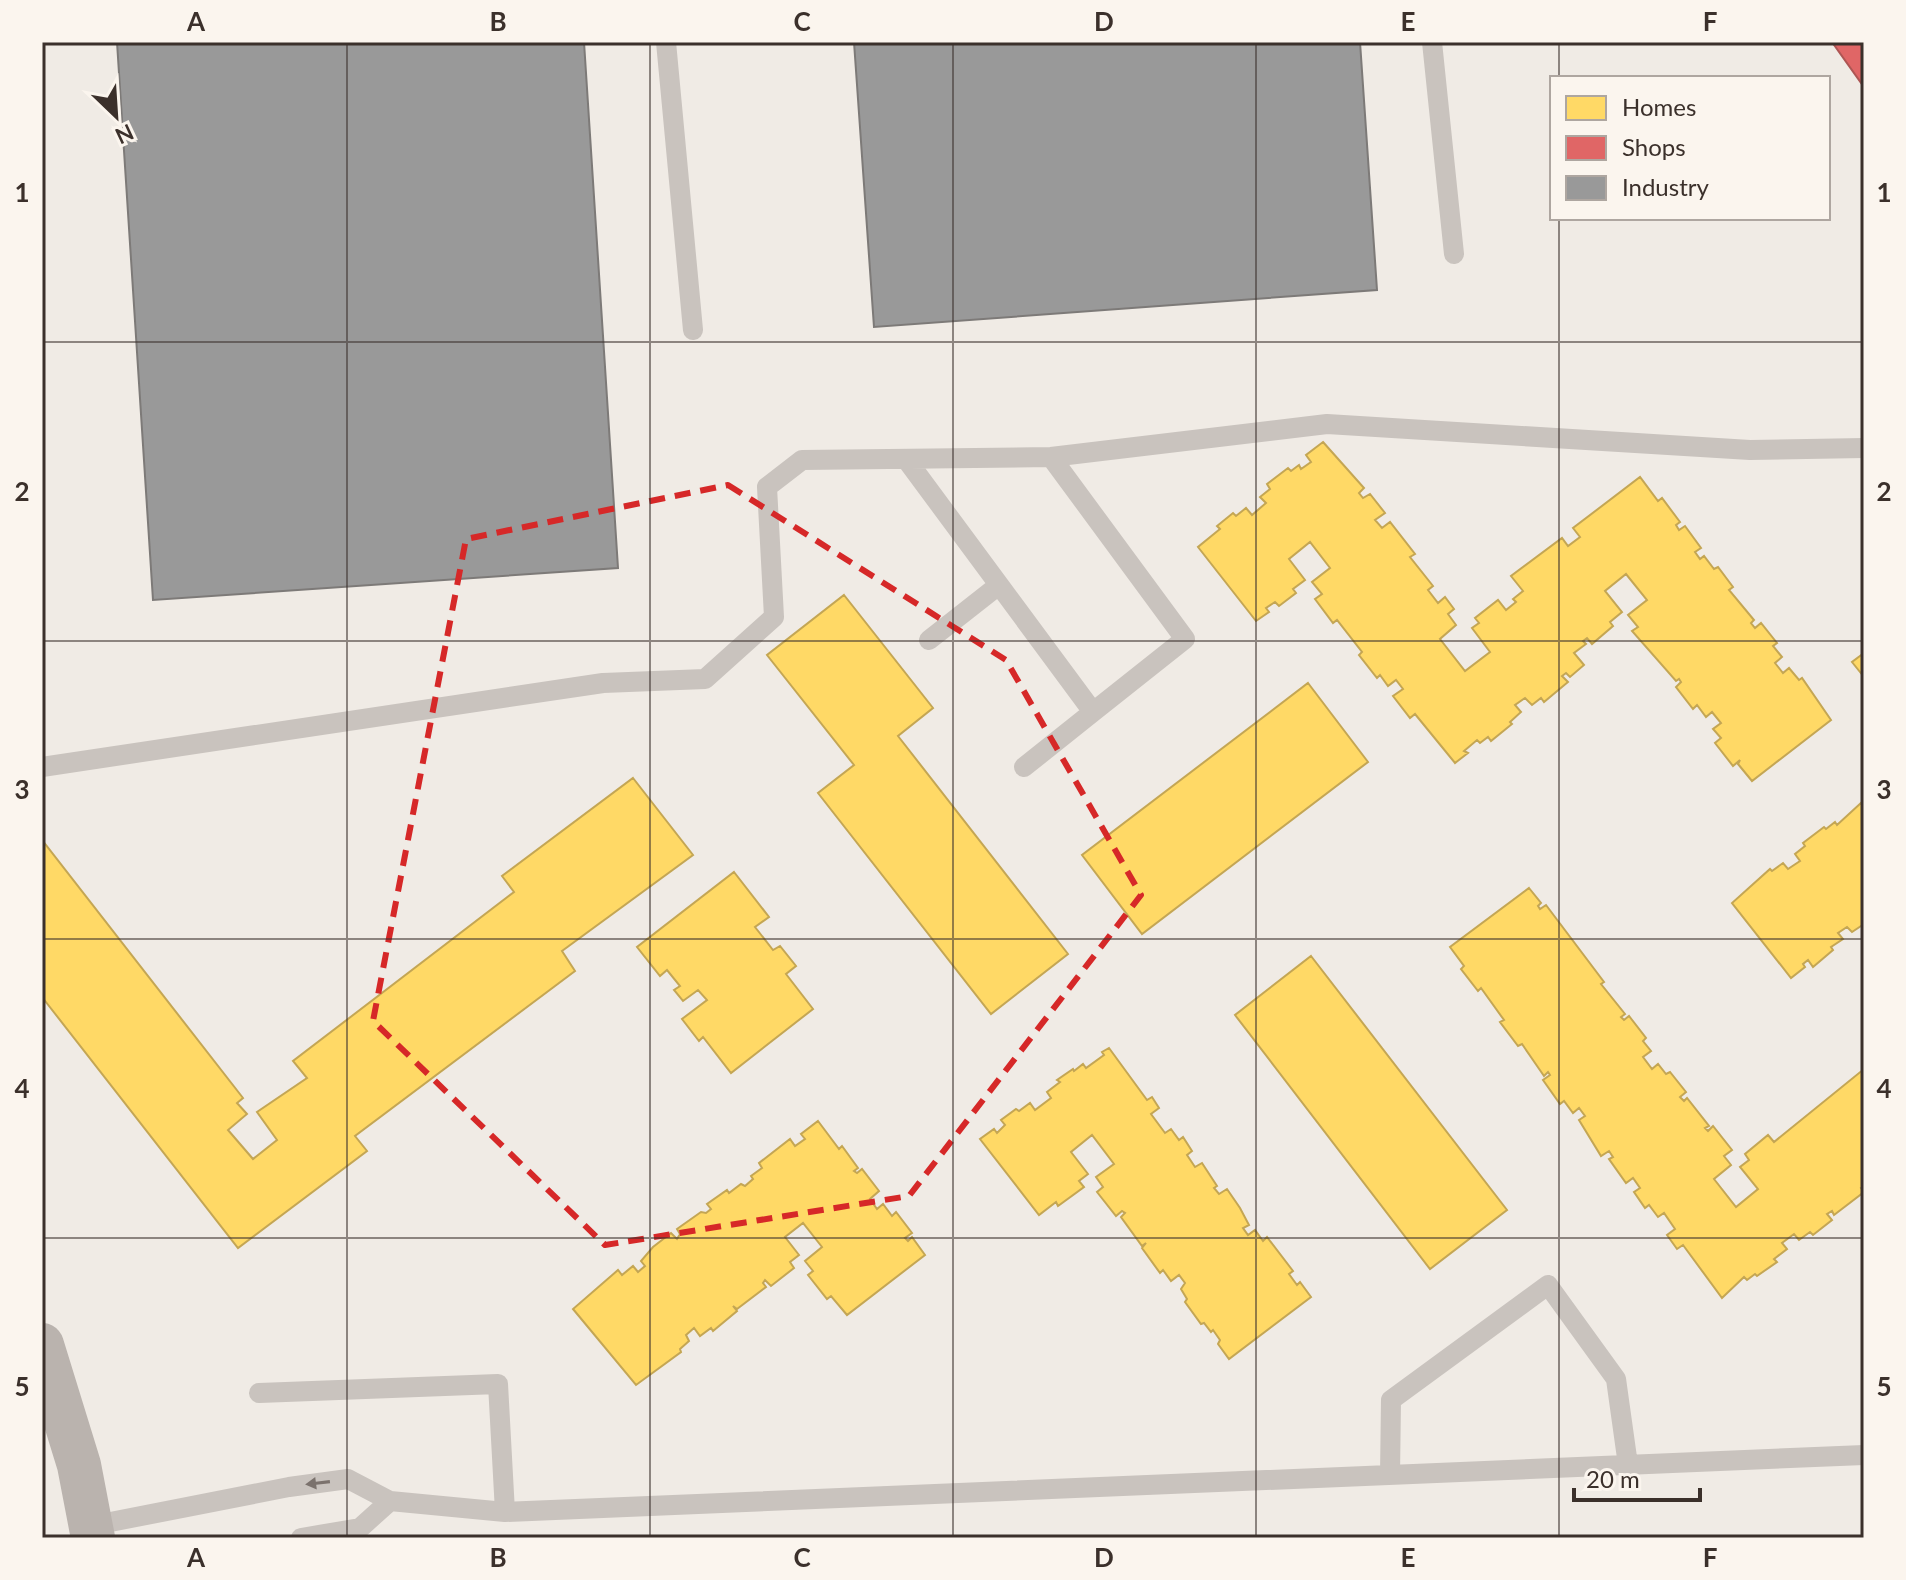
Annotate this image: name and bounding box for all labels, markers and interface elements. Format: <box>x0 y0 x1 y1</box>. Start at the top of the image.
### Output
text: A <box>186 5 206 37</box>
text: B <box>489 5 507 37</box>
text: C <box>793 5 811 37</box>
text: D <box>1094 5 1114 37</box>
text: E <box>1401 5 1415 37</box>
text: F <box>1703 5 1717 37</box>
north arrow <box>76 76 156 156</box>
legend <box>1550 76 1830 220</box>
text: Homes <box>1622 92 1696 121</box>
text: N <box>111 119 138 150</box>
text: Shops <box>1622 132 1686 161</box>
text: Industry <box>1622 172 1709 201</box>
text: 1 <box>14 176 30 208</box>
text: 1 <box>1876 176 1892 208</box>
text: 2 <box>14 475 30 507</box>
text: 2 <box>1876 475 1892 507</box>
text: 3 <box>14 773 30 805</box>
text: 3 <box>1876 773 1892 805</box>
text: 4 <box>14 1072 30 1104</box>
text: 4 <box>1876 1072 1892 1104</box>
text: 5 <box>14 1370 30 1402</box>
text: 5 <box>1876 1370 1892 1402</box>
scale bar <box>1574 1452 1700 1502</box>
text: 20 m <box>1586 1464 1640 1493</box>
one-way arrow <box>305 1477 330 1490</box>
text: A <box>186 1541 206 1573</box>
text: B <box>489 1541 507 1573</box>
text: C <box>793 1541 811 1573</box>
text: D <box>1094 1541 1114 1573</box>
text: E <box>1401 1541 1415 1573</box>
text: F <box>1703 1541 1717 1573</box>

